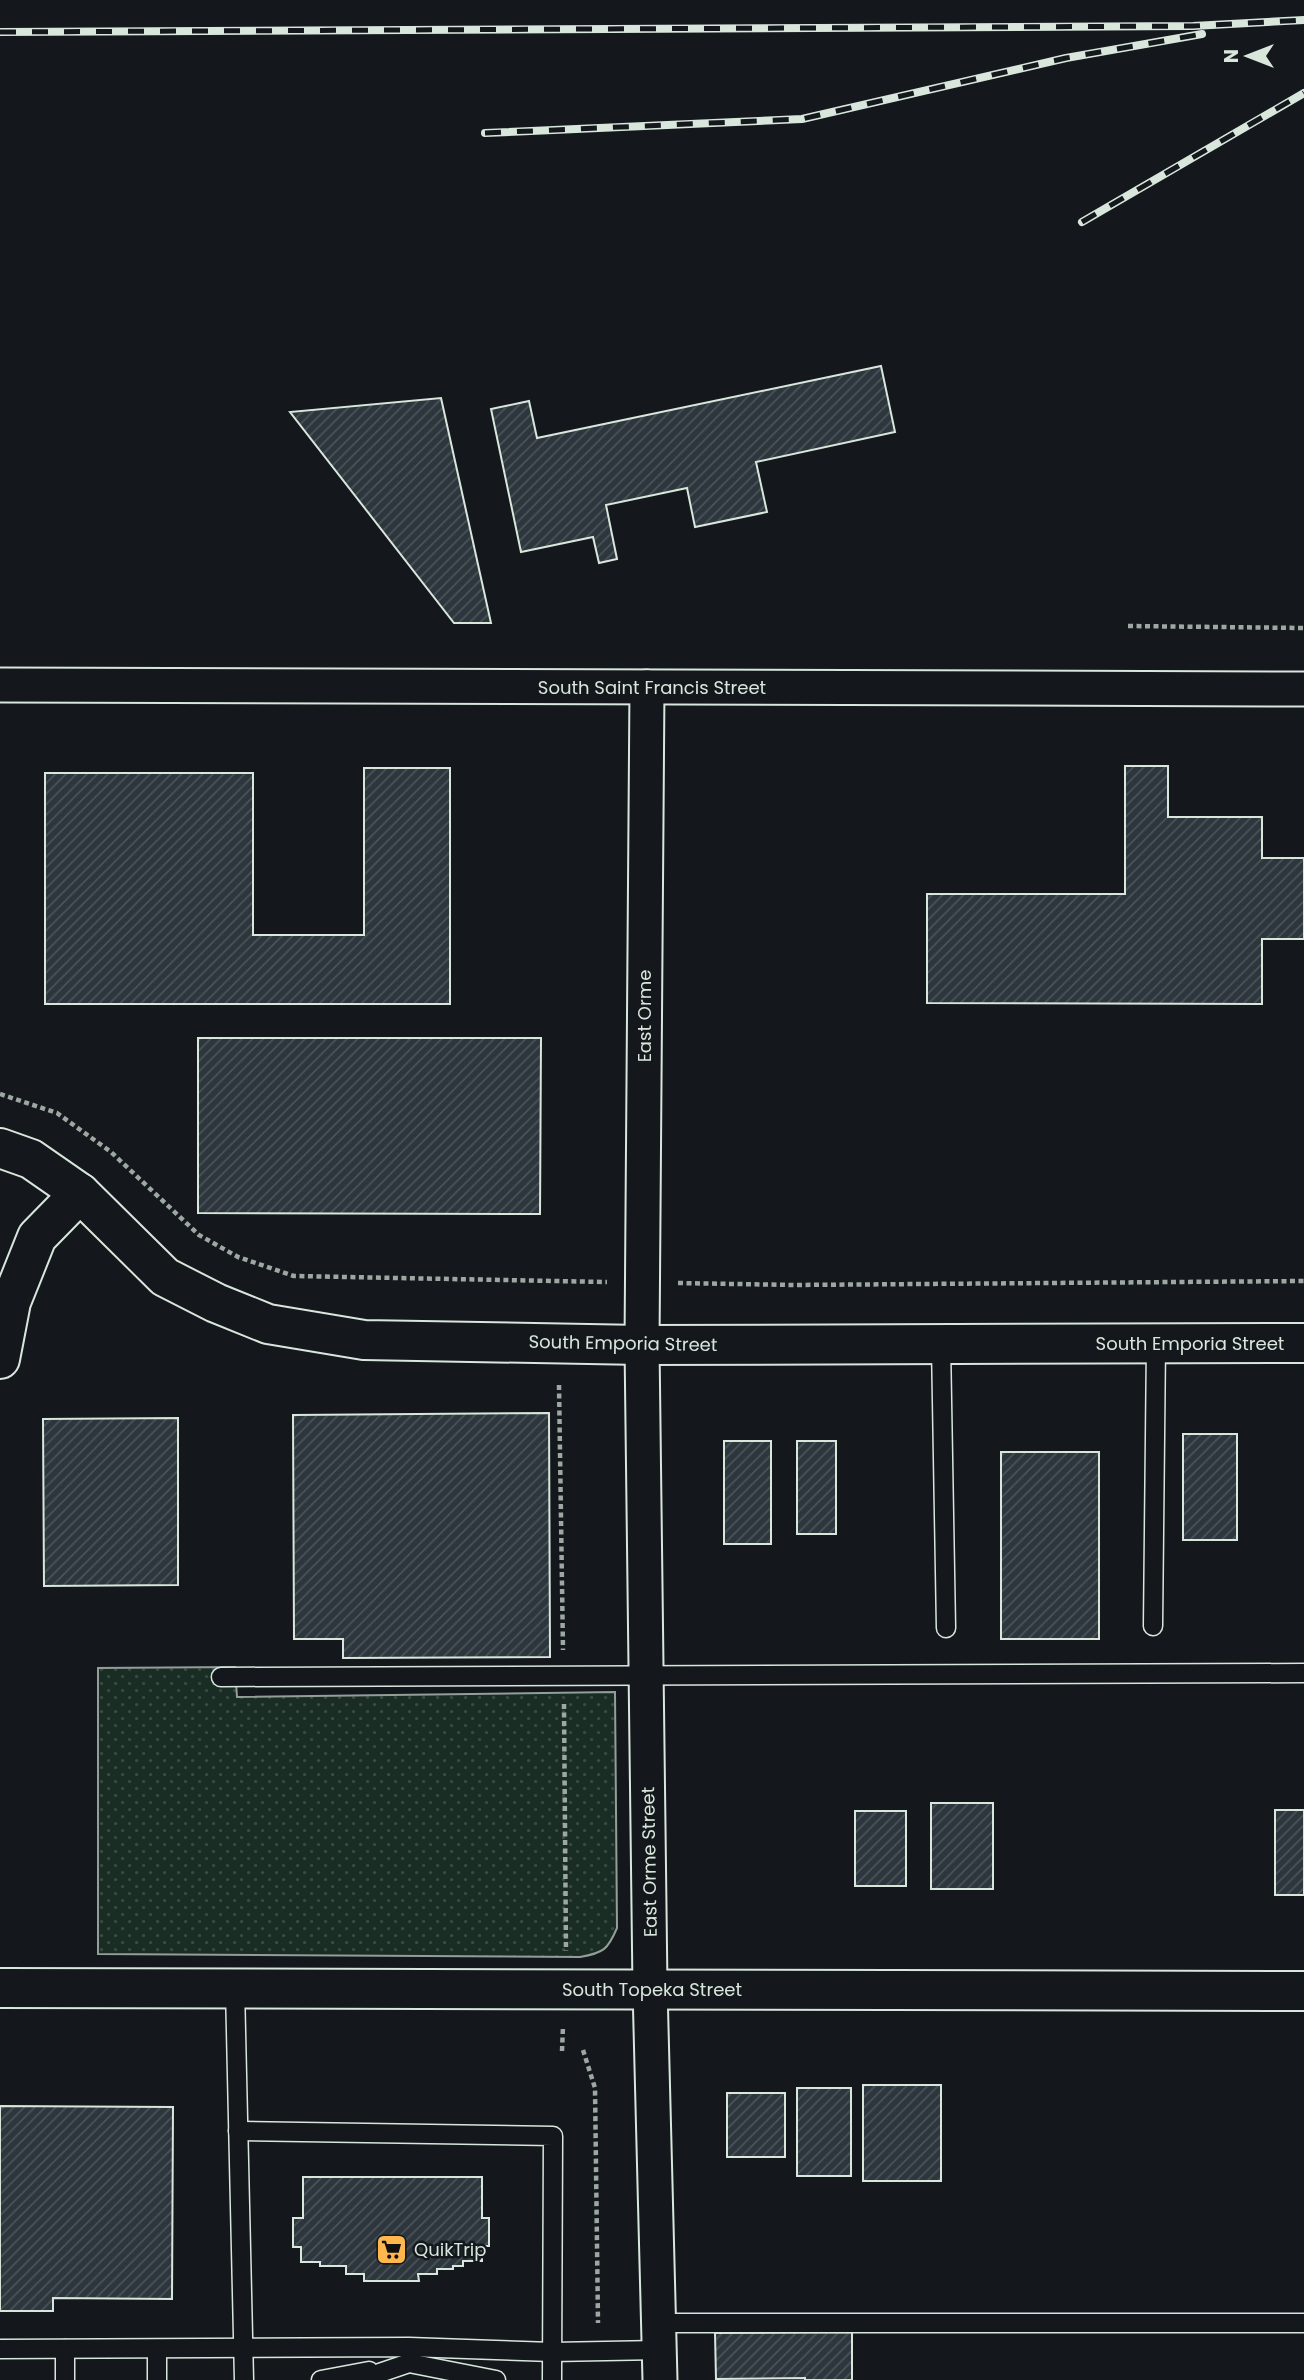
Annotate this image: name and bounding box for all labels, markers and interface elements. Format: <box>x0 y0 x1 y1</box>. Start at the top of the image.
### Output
north arrow <box>1213 21 1283 91</box>
text: N <box>1218 49 1245 63</box>
street label: South Saint Francis Street <box>538 675 766 700</box>
street label: East Orme <box>632 970 657 1062</box>
street label: South Emporia Street <box>528 1329 718 1357</box>
street label: South Emporia Street <box>1096 1331 1284 1356</box>
street label: East Orme Street <box>635 1787 663 1937</box>
street label: South Topeka Street <box>562 1977 742 2002</box>
supermarket icon: QuikTrip <box>374 2232 408 2266</box>
place label: QuikTrip <box>414 2237 486 2262</box>

